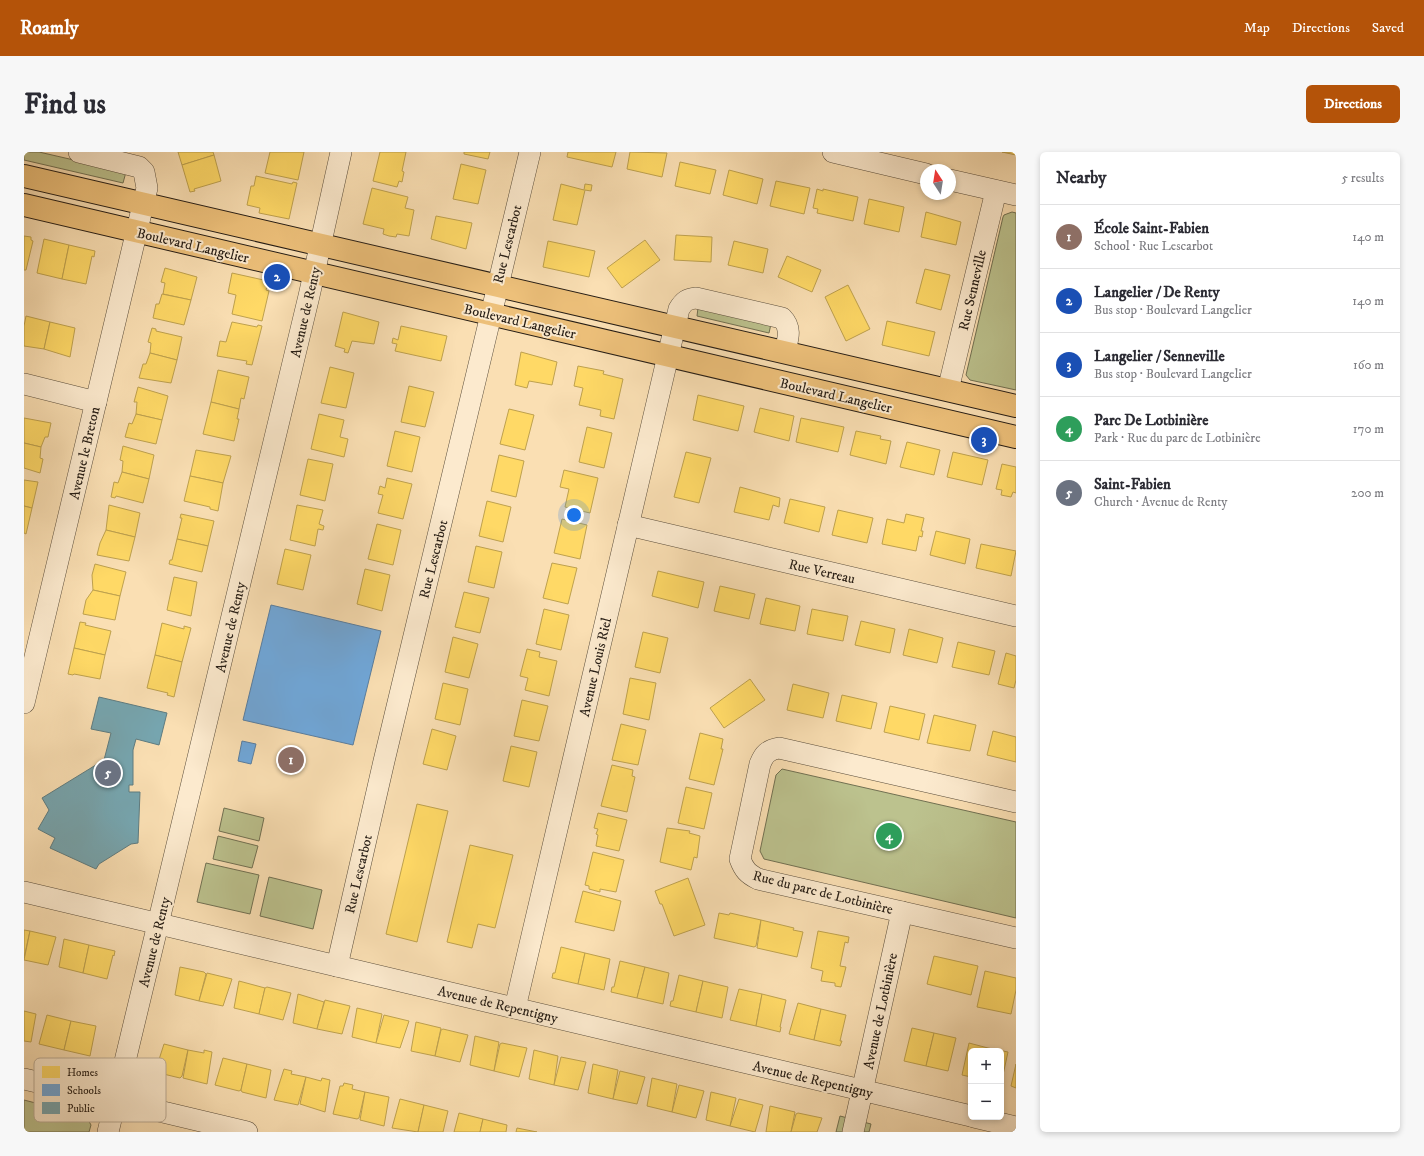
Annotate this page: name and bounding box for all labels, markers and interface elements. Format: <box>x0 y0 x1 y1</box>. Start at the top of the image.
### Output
text: Roamly <box>20 17 79 40</box>
text: Map <box>1244 19 1270 37</box>
text: Directions <box>1292 19 1350 37</box>
text: Saved <box>1372 19 1404 37</box>
button: Directions <box>1306 85 1400 123</box>
text: Find us <box>24 87 106 122</box>
north arrow <box>920 164 956 200</box>
text: Nearby <box>1056 167 1106 189</box>
text: 5 results <box>1342 170 1384 186</box>
street label: Rue Lescarbot <box>490 203 527 285</box>
text: École Saint-Fabien <box>1094 219 1209 238</box>
street label: Boulevard Langelier <box>135 224 251 268</box>
text: 1 <box>1067 229 1071 245</box>
text: 140 m <box>1352 229 1384 245</box>
text: School · Rue Lescarbot <box>1094 238 1213 254</box>
street label: Rue Senneville <box>955 248 991 332</box>
pin: 2 <box>264 262 290 292</box>
street label: Avenue de Renty <box>287 265 325 359</box>
text: Langelier / De Renty <box>1094 283 1220 302</box>
text: 2 <box>1066 293 1072 309</box>
text: 140 m <box>1352 293 1384 309</box>
street label: Boulevard Langelier <box>462 300 578 344</box>
text: Bus stop · Boulevard Langelier <box>1094 302 1252 318</box>
text: Langelier / Senneville <box>1094 347 1225 366</box>
text: 3 <box>1067 357 1071 373</box>
text: 160 m <box>1353 357 1384 373</box>
text: Bus stop · Boulevard Langelier <box>1094 366 1252 382</box>
street label: Boulevard Langelier <box>778 374 894 418</box>
street label: Avenue le Breton <box>66 404 105 501</box>
text: Parc De Lotbinière <box>1094 411 1208 430</box>
text: 4 <box>1065 421 1073 437</box>
text: 170 m <box>1353 421 1384 437</box>
pin: 3 <box>971 425 997 455</box>
text: Park · Rue du parc de Lotbinière <box>1094 430 1261 446</box>
text: Saint-Fabien <box>1094 475 1171 494</box>
text: 5 <box>1066 485 1072 501</box>
text: 200 m <box>1351 485 1384 501</box>
text: Church · Avenue de Renty <box>1094 494 1228 510</box>
your location <box>564 505 584 525</box>
street label: Rue Lescarbot <box>416 518 453 600</box>
street label: Rue Verreau <box>787 556 857 588</box>
street label: Avenue de Renty <box>212 580 250 674</box>
street label: Avenue Louis Riel <box>576 615 616 719</box>
pin: 1 <box>278 745 304 775</box>
pin: 5 <box>95 758 121 788</box>
pin: 4 <box>876 821 902 851</box>
street label: Rue Lescarbot <box>341 832 377 915</box>
street label: Rue du parc de Lotbinière <box>751 867 895 919</box>
street label: Avenue de Renty <box>135 895 175 989</box>
street label: Avenue de Lotbinière <box>860 951 902 1071</box>
street label: Avenue de Repentigny <box>436 982 560 1028</box>
map controls <box>968 1048 1004 1120</box>
button: + <box>968 1048 1004 1084</box>
street label: Avenue de Repentigny <box>751 1057 875 1103</box>
legend <box>34 1058 166 1122</box>
text: Homes <box>67 1066 98 1080</box>
text: Schools <box>67 1084 101 1098</box>
button: − <box>968 1084 1004 1120</box>
text: Public <box>67 1102 95 1116</box>

